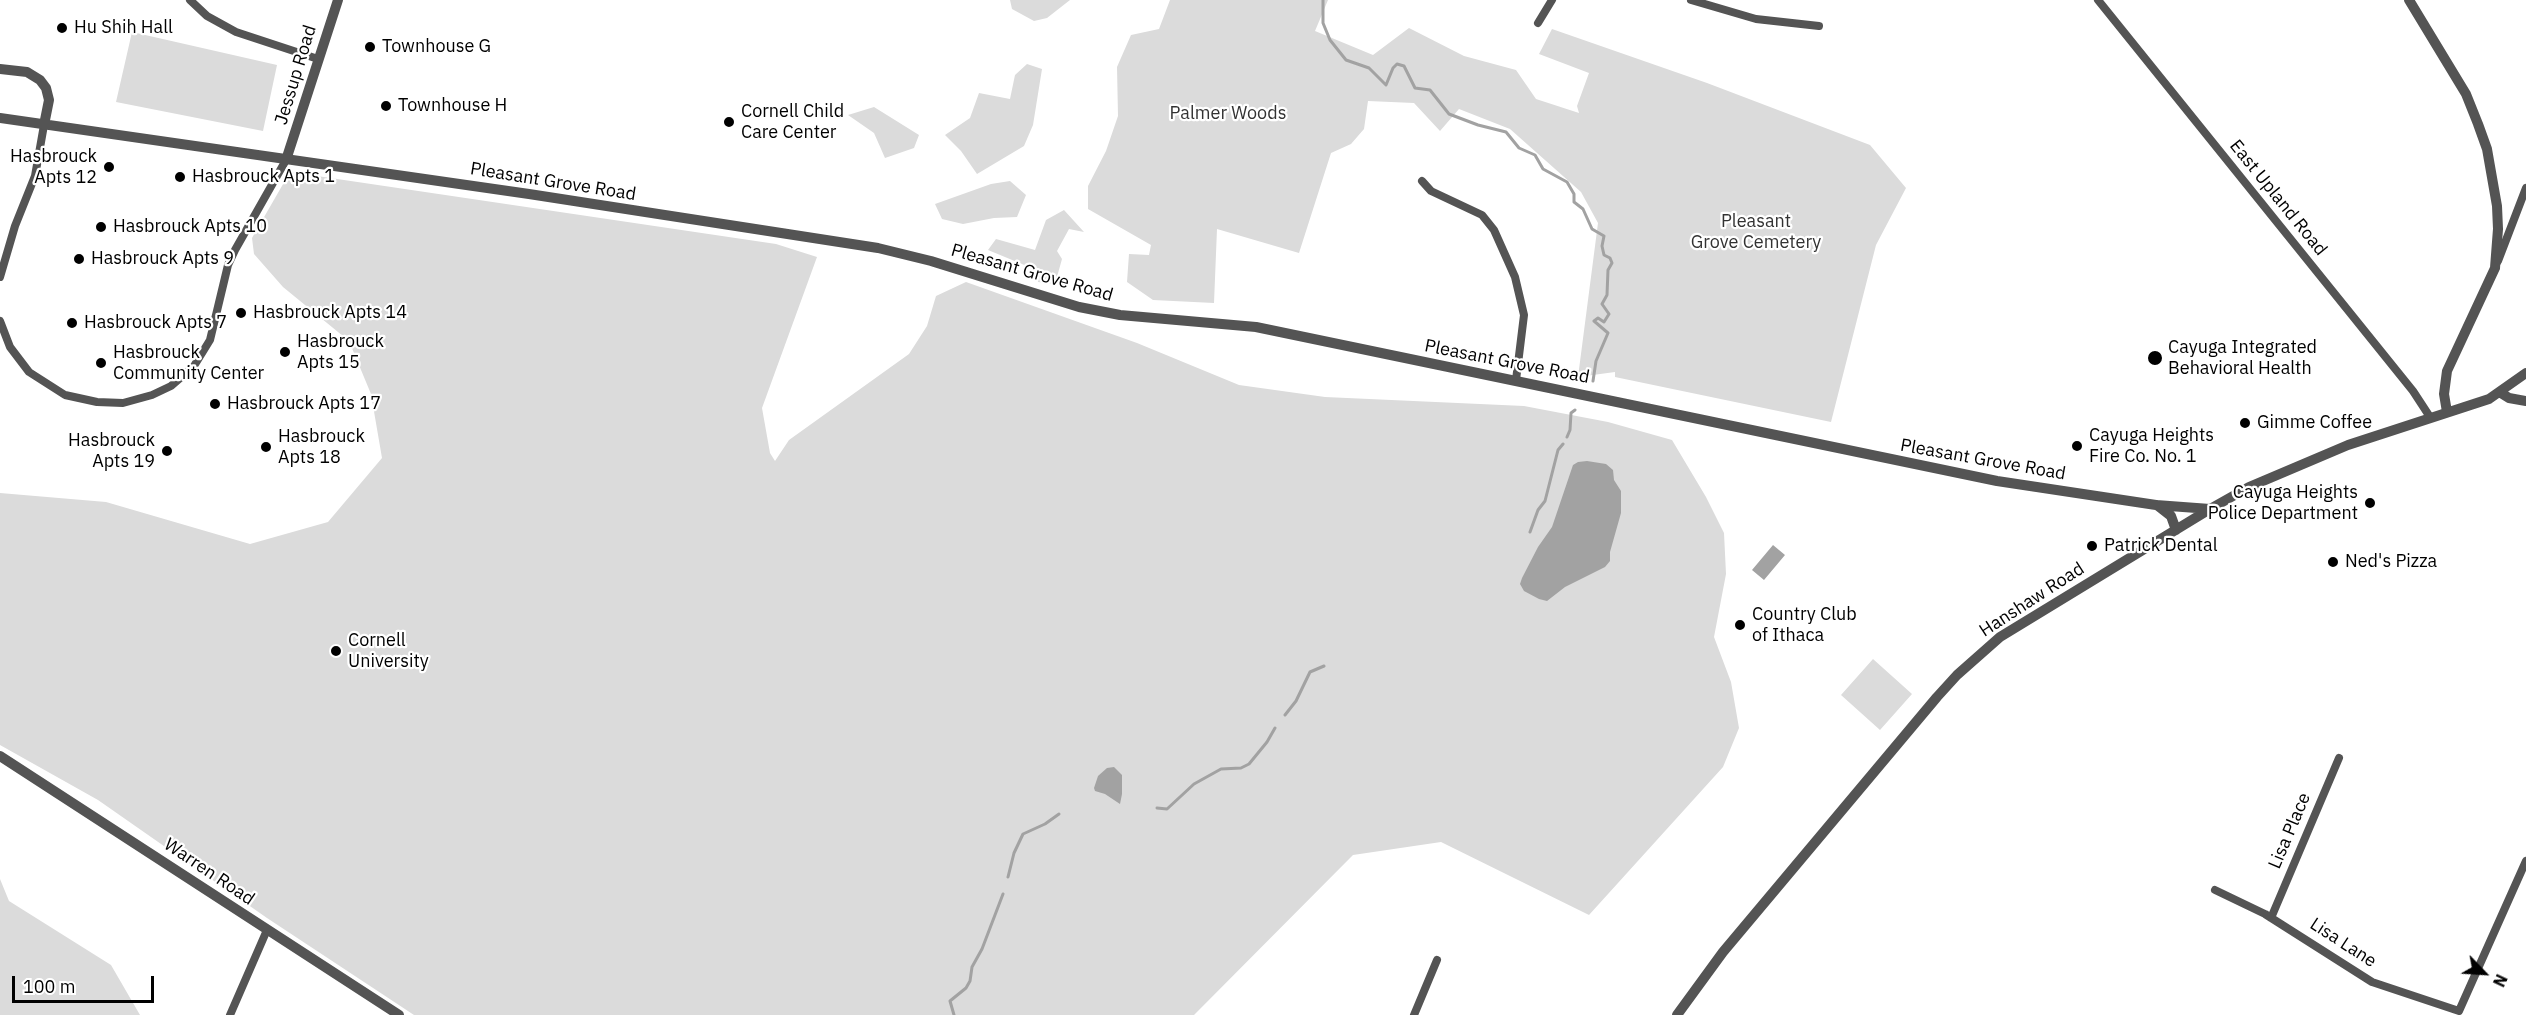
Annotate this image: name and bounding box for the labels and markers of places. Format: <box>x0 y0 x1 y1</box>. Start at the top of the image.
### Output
place label: Hu Shih Hall <box>74 17 173 39</box>
marker: Hu Shih Hall <box>55 21 69 35</box>
place label: Townhouse G <box>382 36 491 58</box>
marker: Townhouse G <box>363 40 377 54</box>
place label: Townhouse H <box>398 95 507 117</box>
marker: Townhouse H <box>379 99 393 113</box>
place label: Cornell Child Care Center <box>741 101 844 144</box>
marker: Cornell Child Care Center <box>722 115 736 129</box>
place label: Hasbrouck Apts 12 <box>10 146 97 188</box>
marker: Hasbrouck Apts 12 <box>102 160 116 174</box>
place label: Hasbrouck Apts 1 <box>192 166 335 188</box>
marker: Hasbrouck Apts 1 <box>173 170 187 184</box>
place label: Hasbrouck Apts 10 <box>113 216 267 238</box>
marker: Hasbrouck Apts 10 <box>94 220 108 234</box>
place label: Hasbrouck Apts 9 <box>91 248 234 270</box>
marker: Hasbrouck Apts 9 <box>72 252 86 266</box>
place label: Hasbrouck Apts 14 <box>253 302 407 324</box>
marker: Hasbrouck Apts 14 <box>234 306 248 320</box>
place label: Hasbrouck Apts 7 <box>84 312 227 334</box>
marker: Hasbrouck Apts 7 <box>65 316 79 330</box>
place label: Hasbrouck Apts 15 <box>297 331 384 374</box>
place label: Cayuga Integrated Behavioral Health <box>2168 337 2317 380</box>
place label: Hasbrouck Community Center <box>113 342 264 385</box>
marker: Hasbrouck Apts 15 <box>278 345 292 359</box>
marker: Cayuga Integrated Behavioral Health <box>2146 349 2164 367</box>
marker: Hasbrouck Community Center <box>94 356 108 370</box>
place label: Hasbrouck Apts 17 <box>227 393 381 415</box>
marker: Hasbrouck Apts 17 <box>208 397 222 411</box>
place label: Gimme Coffee <box>2257 412 2372 434</box>
marker: Gimme Coffee <box>2238 416 2252 430</box>
place label: Cayuga Heights Fire Co. No. 1 <box>2089 425 2214 468</box>
place label: Hasbrouck Apts 18 <box>278 426 365 468</box>
place label: Hasbrouck Apts 19 <box>68 430 155 472</box>
marker: Cayuga Heights Fire Co. No. 1 <box>2070 439 2084 453</box>
marker: Hasbrouck Apts 18 <box>259 440 273 454</box>
marker: Hasbrouck Apts 19 <box>160 444 174 458</box>
place label: Cayuga Heights Police Department <box>2208 482 2358 524</box>
marker: Cayuga Heights Police Department <box>2363 496 2377 510</box>
place label: Patrick Dental <box>2104 535 2218 557</box>
marker: Patrick Dental <box>2085 539 2099 553</box>
place label: Ned's Pizza <box>2345 551 2437 573</box>
marker: Ned's Pizza <box>2326 555 2340 569</box>
place label: Country Club of Ithaca <box>1752 604 1857 646</box>
marker: Country Club of Ithaca <box>1733 618 1747 632</box>
place label: Cornell University <box>348 630 429 672</box>
marker: Cornell University <box>329 644 343 658</box>

